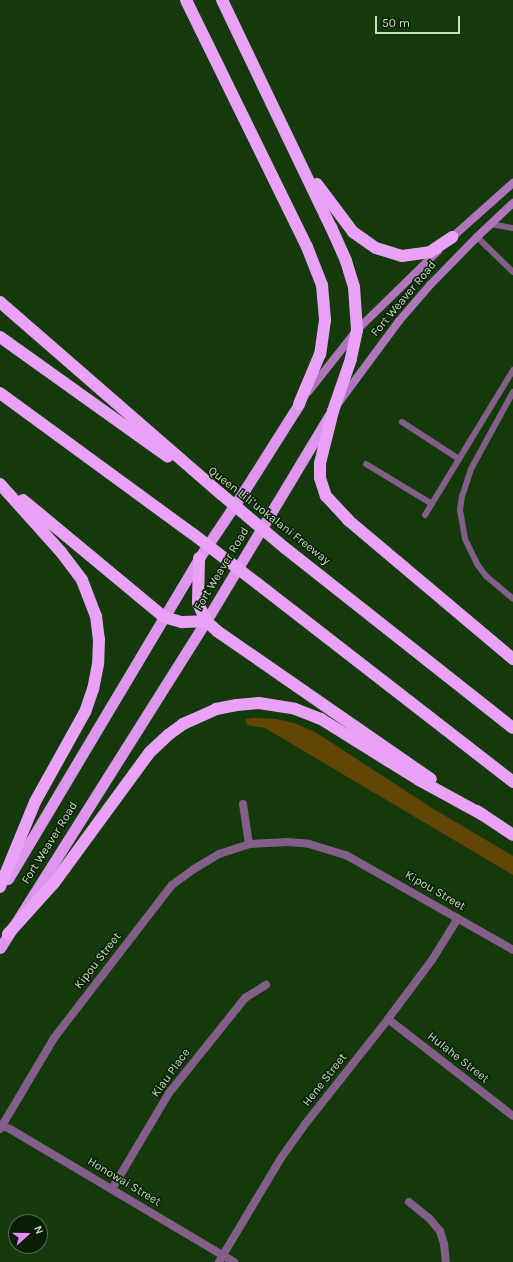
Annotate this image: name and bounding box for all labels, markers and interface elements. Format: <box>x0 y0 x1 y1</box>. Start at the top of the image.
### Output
scale bar <box>377 8 462 34</box>
text: 50 m <box>382 16 410 30</box>
street label: Fort Weaver Road <box>368 258 440 340</box>
street label: Queen Liliʻuokalani Freeway <box>205 464 333 568</box>
street label: Fort Weaver Road <box>192 525 252 613</box>
street label: Fort Weaver Road <box>19 799 81 887</box>
street label: Kipou Street <box>402 868 468 914</box>
street label: Kipou Street <box>72 930 124 992</box>
street label: Hulahe Street <box>424 1029 492 1087</box>
street label: Kiau Place <box>149 1046 193 1100</box>
street label: Hene Street <box>300 1051 350 1109</box>
street label: Honowai Street <box>85 1154 163 1210</box>
north arrow <box>8 1214 48 1254</box>
text: N <box>31 1224 46 1236</box>

